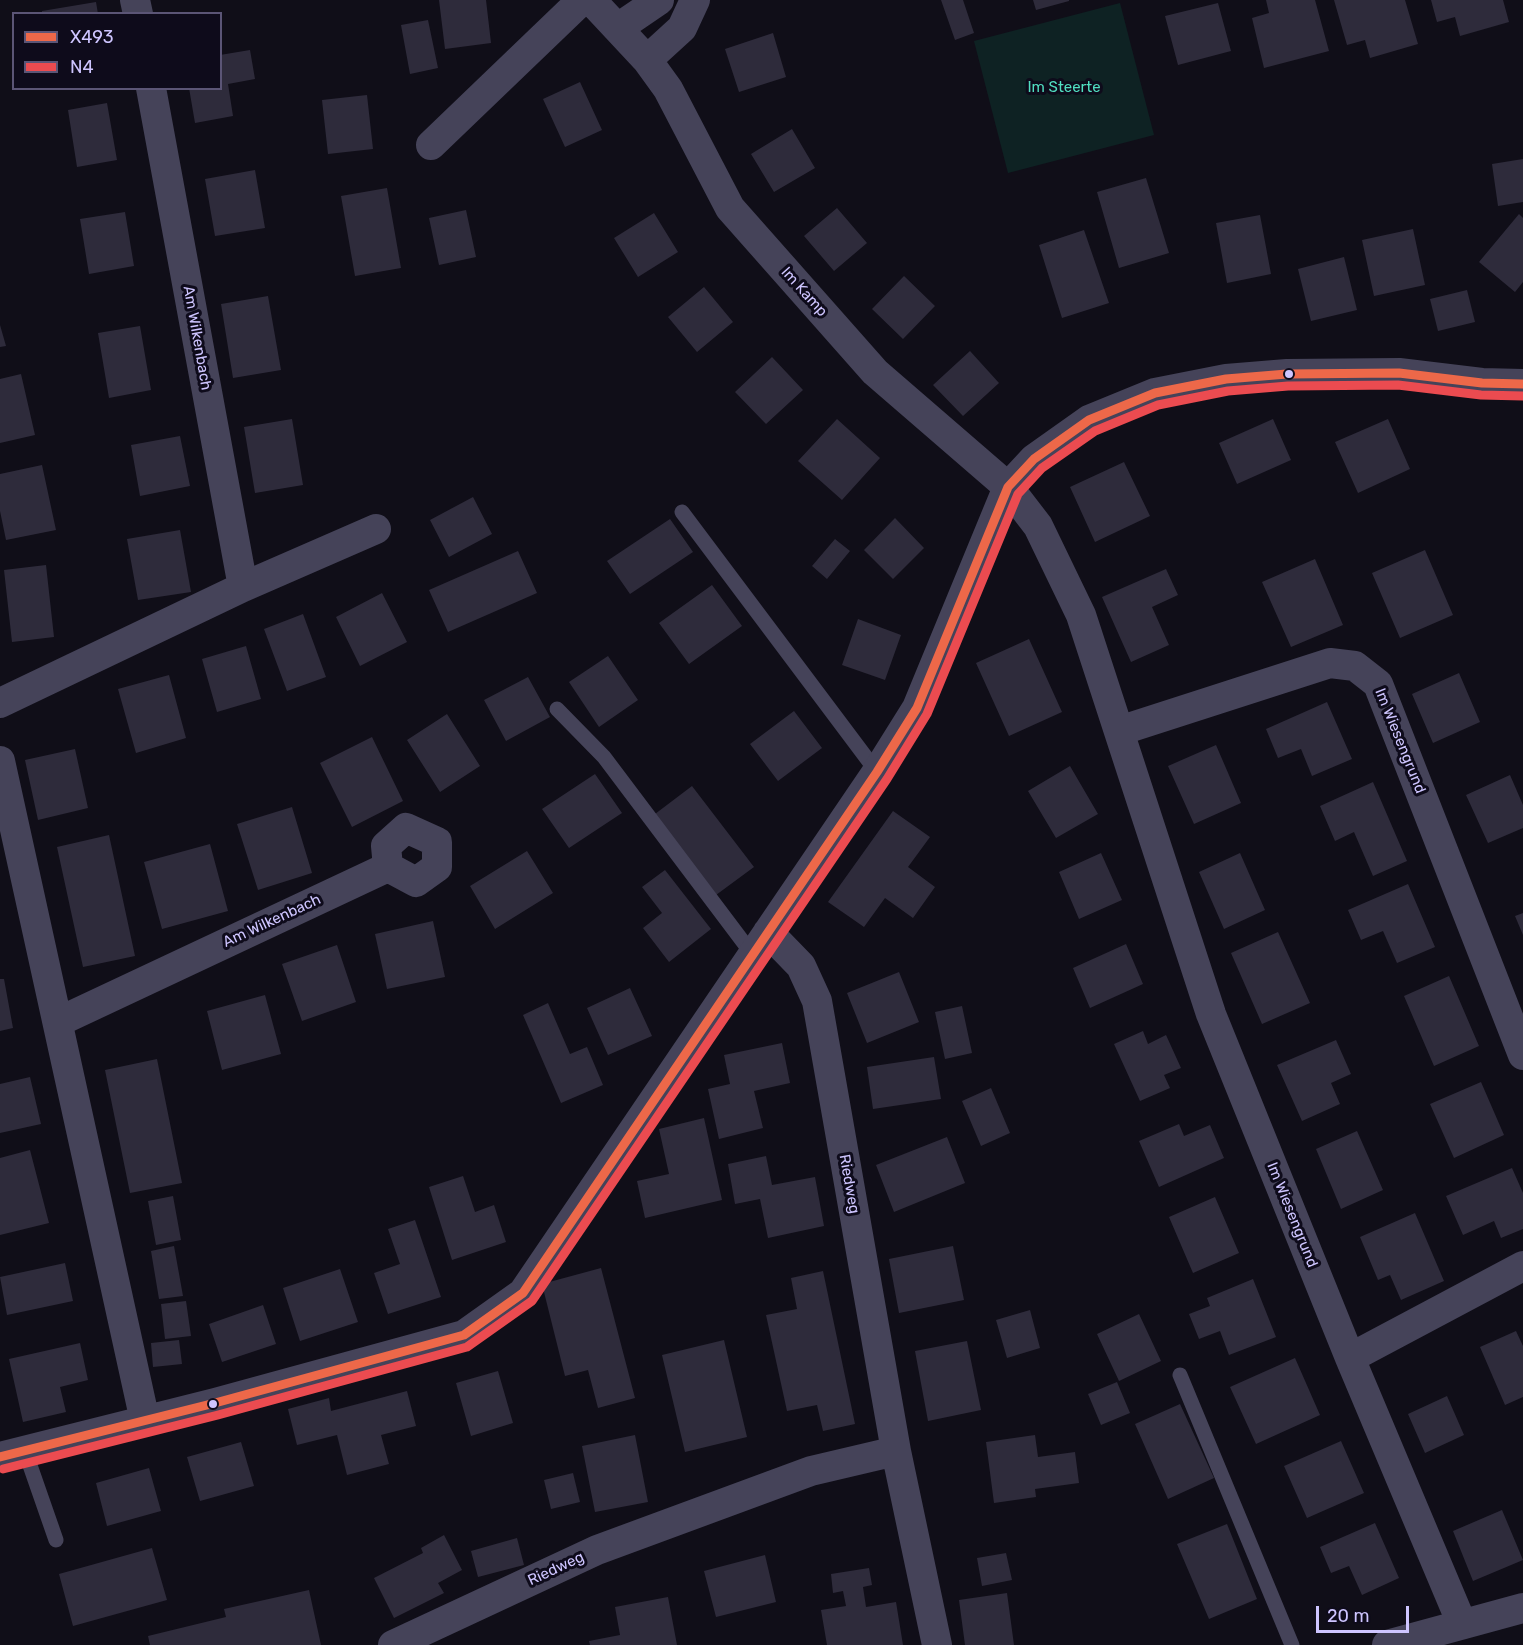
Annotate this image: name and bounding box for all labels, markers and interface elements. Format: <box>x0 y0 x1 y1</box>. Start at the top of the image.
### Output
legend <box>12 12 222 90</box>
text: X493 <box>70 26 113 48</box>
text: N4 <box>70 56 94 78</box>
park label: Im Steerte <box>1027 79 1101 97</box>
street label: Im Kamp <box>777 263 831 321</box>
street label: Am Wilkenbach <box>179 284 215 392</box>
unlabelled marker <box>1283 368 1295 380</box>
street label: Im Wiesengrund <box>1371 686 1429 796</box>
street label: Am Wilkenbach <box>220 890 324 952</box>
street label: Riedweg <box>835 1153 863 1215</box>
street label: Im Wiesengrund <box>1263 1160 1321 1270</box>
unlabelled marker <box>207 1398 219 1410</box>
street label: Riedweg <box>525 1548 587 1590</box>
scale bar <box>1319 1594 1412 1632</box>
text: 20 m <box>1327 1605 1369 1627</box>

